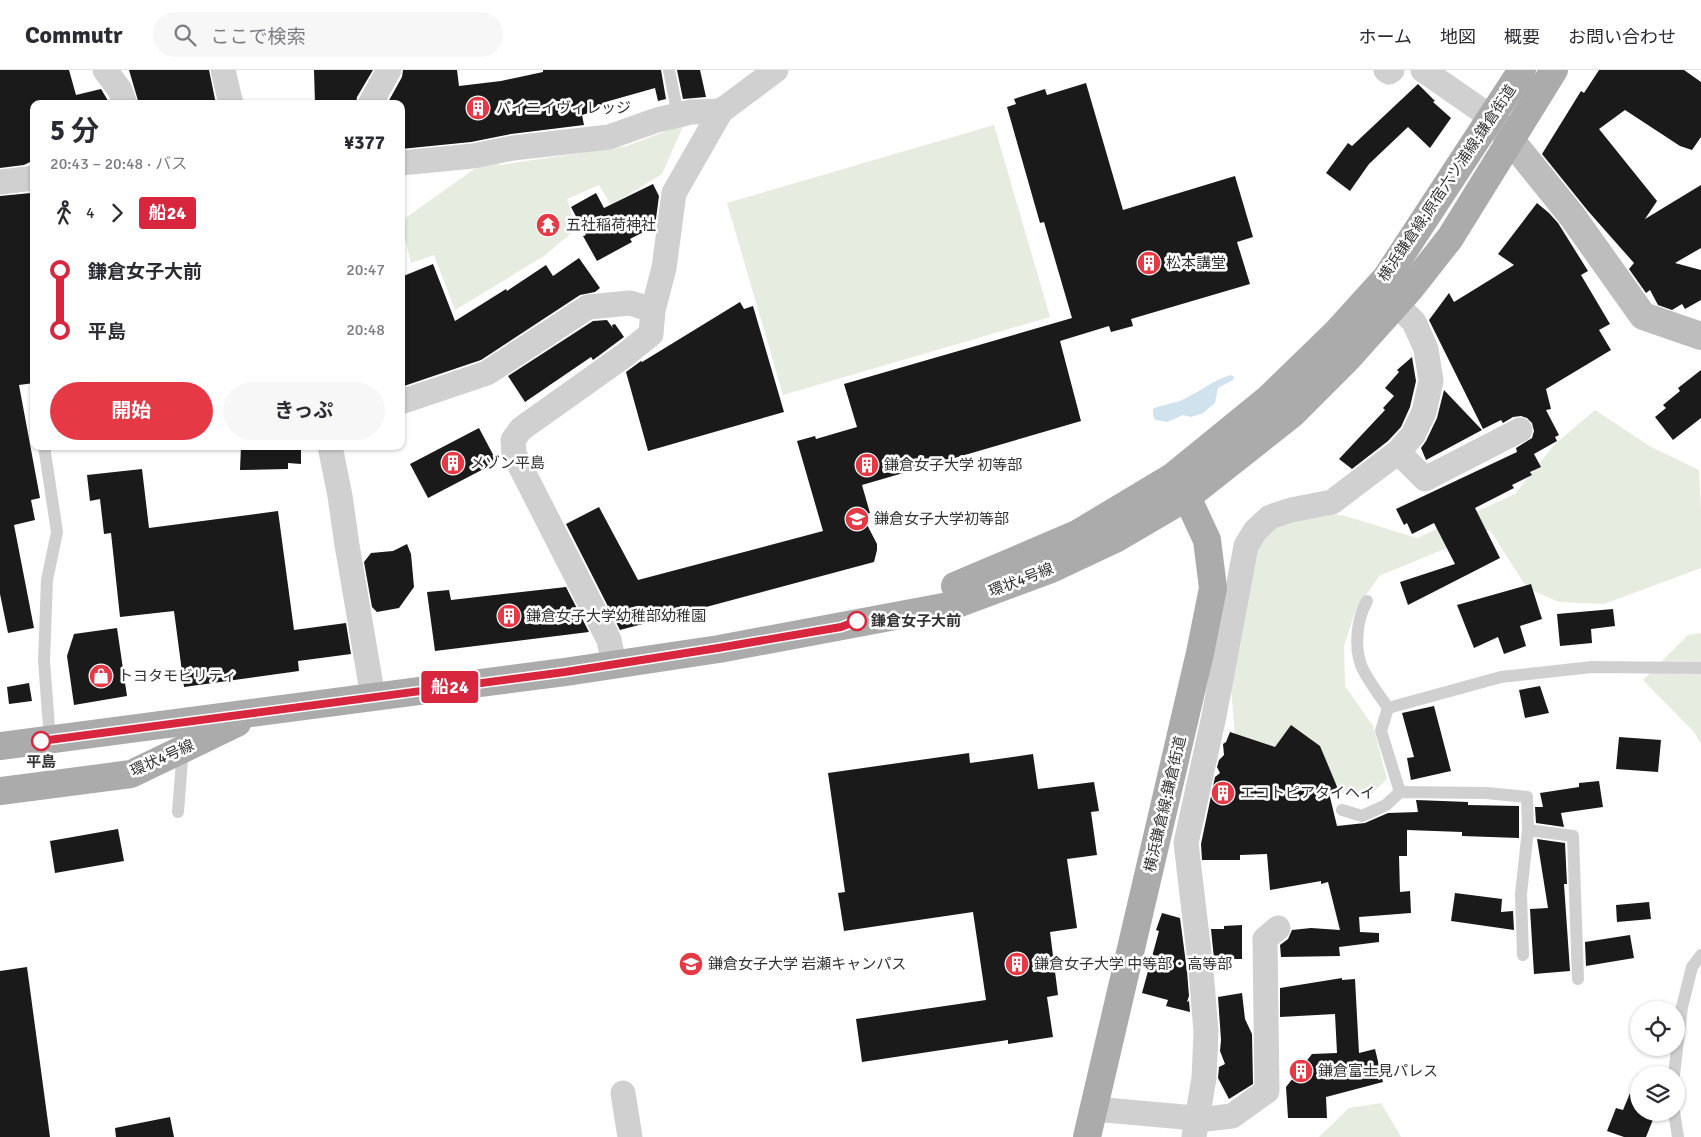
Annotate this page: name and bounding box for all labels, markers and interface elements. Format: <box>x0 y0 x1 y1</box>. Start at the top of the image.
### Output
search box <box>153 12 503 57</box>
text: Commutr <box>25 20 123 50</box>
icon: search <box>171 21 199 49</box>
text: ここで検索 <box>211 25 306 49</box>
text: ホーム <box>1359 26 1412 48</box>
text: 地図 <box>1440 26 1476 48</box>
text: 概要 <box>1504 26 1540 48</box>
text: お問い合わせ <box>1568 26 1676 48</box>
street label: 横浜鎌倉線;原宿六ツ浦線;鎌倉街道 <box>1374 81 1520 285</box>
building icon: パイニイヴィレッジ <box>465 95 491 121</box>
place label: パイニイヴィレッジ <box>496 99 631 117</box>
text: 5 分 <box>50 114 99 148</box>
text: ¥377 <box>344 131 385 155</box>
text: 20:43 – 20:48 · バス <box>50 154 187 174</box>
icon: walk <box>50 199 78 227</box>
icon: forward <box>103 199 131 227</box>
text: 船24 <box>149 202 186 224</box>
text: 4 <box>86 203 95 223</box>
temple icon: 五社稲荷神社 <box>535 212 561 238</box>
place label: 五社稲荷神社 <box>566 216 656 234</box>
building icon: 松本講堂 <box>1136 250 1162 276</box>
place label: 松本講堂 <box>1166 254 1226 272</box>
text: 鎌倉女子大前 <box>88 260 202 284</box>
text: 20:47 <box>346 260 385 280</box>
text: 平島 <box>88 320 126 344</box>
text: 20:48 <box>346 320 385 340</box>
button: 開始 <box>50 382 213 440</box>
button: きっぷ <box>223 382 385 440</box>
building icon: メゾン平島 <box>440 450 466 476</box>
building icon: 鎌倉女子大学 初等部 <box>854 452 880 478</box>
place label: メゾン平島 <box>470 454 545 472</box>
place label: 鎌倉女子大学 初等部 <box>884 456 1022 474</box>
school or university icon: 鎌倉女子大学初等部 <box>844 506 870 532</box>
place label: 鎌倉女子大学初等部 <box>874 510 1009 528</box>
street label: 環状4号線 <box>986 559 1056 601</box>
building icon: 鎌倉女子大学幼稚部幼稚園 <box>496 603 522 629</box>
place label: 鎌倉女子大学幼稚部幼稚園 <box>526 607 706 625</box>
marker: 鎌倉女子大前 <box>847 611 867 631</box>
place label: 鎌倉女子大前 <box>870 612 961 630</box>
shop icon: トヨタモビリティ <box>88 663 114 689</box>
place label: トヨタモビリティ <box>118 667 237 685</box>
line badge: 船24 <box>421 671 479 703</box>
text: 船24 <box>431 676 469 698</box>
marker: 平島 <box>31 731 51 751</box>
street label: 横浜鎌倉線;鎌倉街道 <box>1141 734 1189 874</box>
street label: 環状4号線 <box>127 736 197 780</box>
place label: 平島 <box>26 753 56 771</box>
building icon: エコトピアタイヘイ <box>1210 780 1236 806</box>
place label: エコトピアタイヘイ <box>1240 784 1375 802</box>
school or university icon: 鎌倉女子大学 岩瀬キャンパス <box>678 951 704 977</box>
building icon: 鎌倉女子大学 中等部・高等部 <box>1004 951 1030 977</box>
place label: 鎌倉女子大学 岩瀬キャンパス <box>708 955 906 973</box>
place label: 鎌倉女子大学 中等部・高等部 <box>1034 955 1232 973</box>
map controls <box>1630 1001 1685 1121</box>
button: locate <box>1630 1001 1685 1056</box>
building icon: 鎌倉富士見パレス <box>1288 1058 1314 1084</box>
place label: 鎌倉富士見パレス <box>1318 1062 1438 1080</box>
button: layers <box>1630 1066 1685 1121</box>

